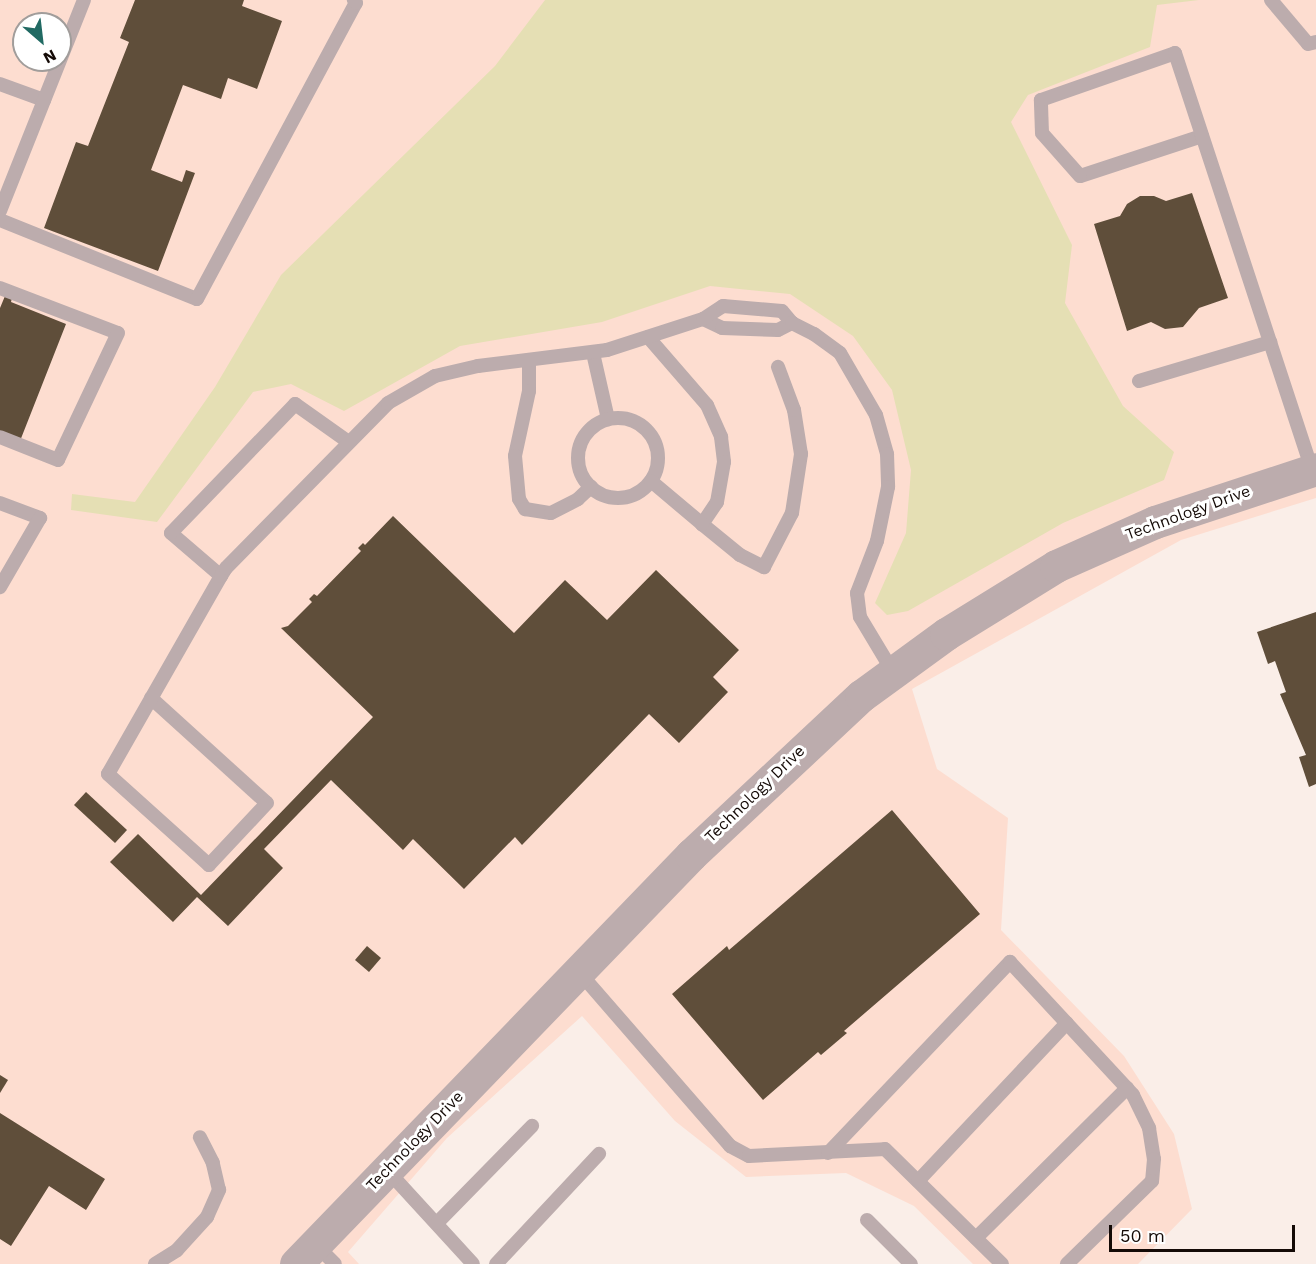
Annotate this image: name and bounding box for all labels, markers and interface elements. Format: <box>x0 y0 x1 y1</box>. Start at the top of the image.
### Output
north arrow <box>12 12 72 72</box>
text: N <box>40 45 59 68</box>
street label: Technology Drive <box>1123 481 1253 545</box>
street label: Technology Drive <box>701 741 809 847</box>
street label: Technology Drive <box>362 1087 468 1195</box>
scale bar <box>1112 1213 1298 1251</box>
text: 50 m <box>1120 1225 1165 1246</box>

